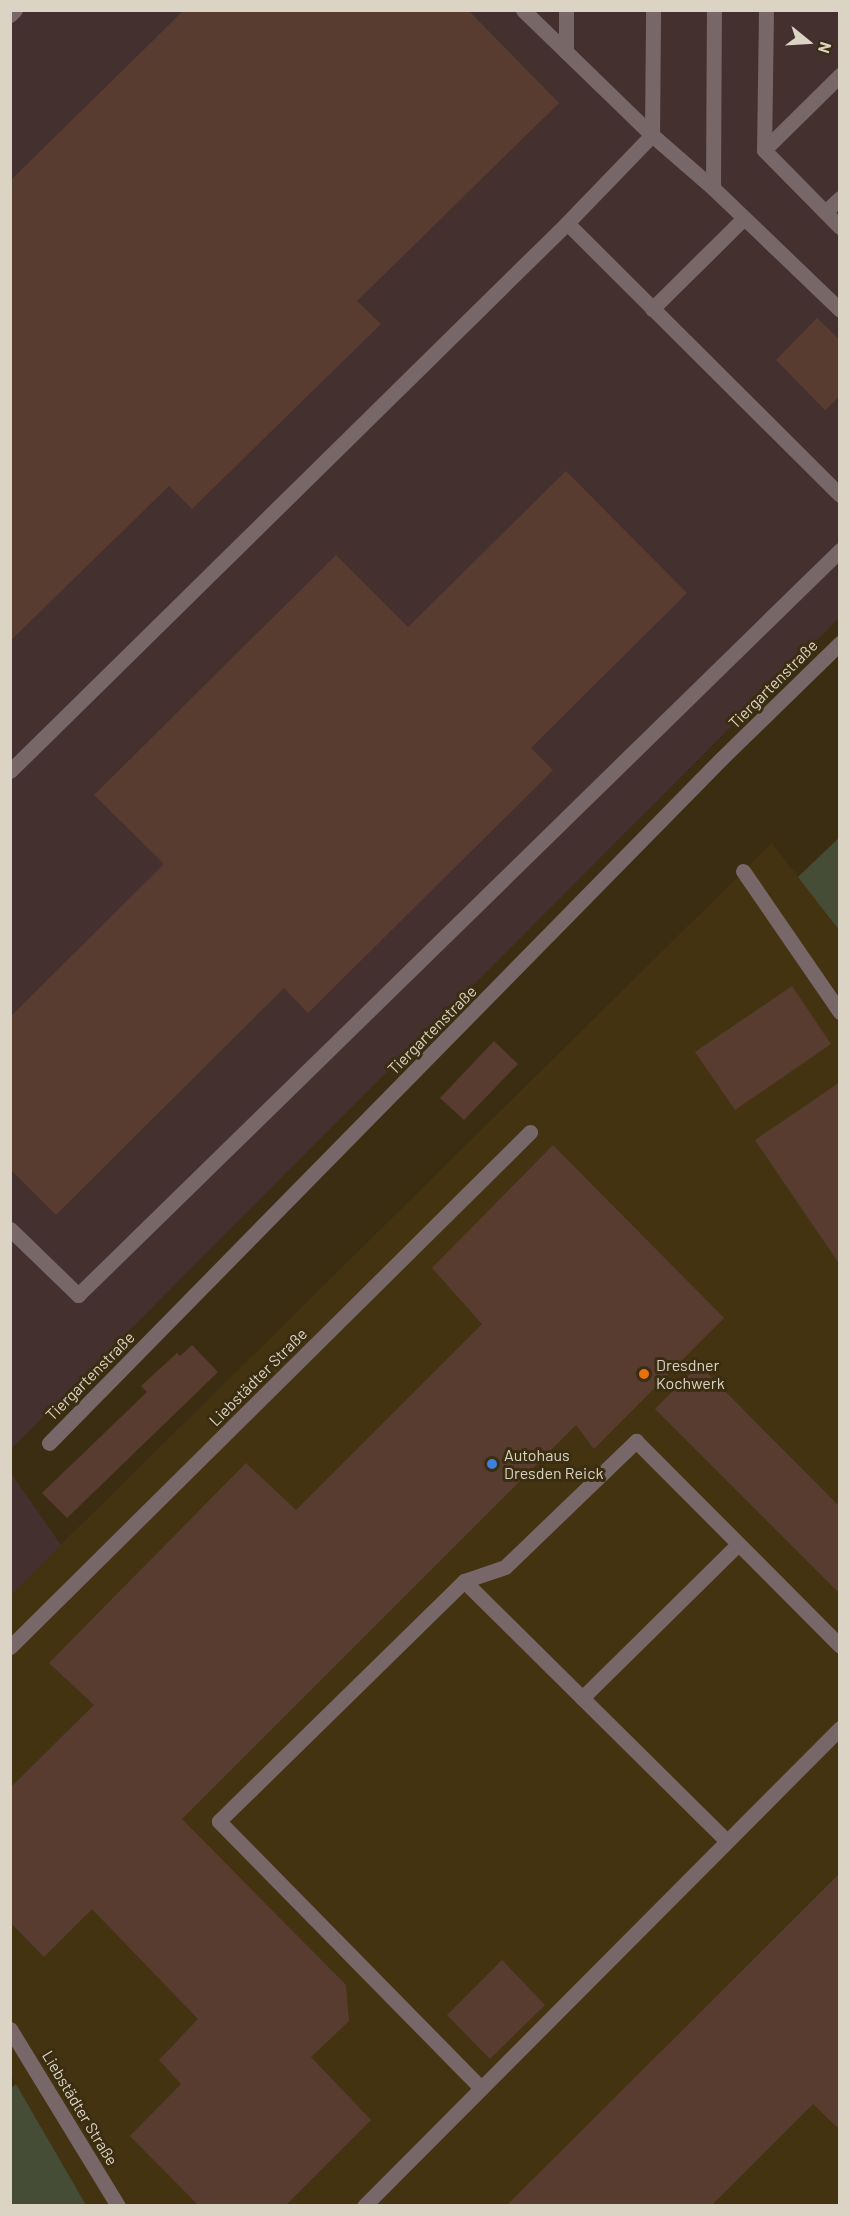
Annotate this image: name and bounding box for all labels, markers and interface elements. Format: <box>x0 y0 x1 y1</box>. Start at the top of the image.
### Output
north arrow <box>778 12 838 72</box>
text: N <box>815 40 836 56</box>
street label: Tiergartenstraße <box>725 636 821 732</box>
street label: Tiergartenstraße <box>384 982 480 1078</box>
street label: Liebstädter Straße <box>205 1324 311 1430</box>
street label: Tiergartenstraße <box>42 1328 138 1424</box>
place label: Dresdner Kochwerk <box>656 1355 725 1393</box>
marker: Dresdner Kochwerk <box>637 1367 651 1381</box>
place label: Autohaus Dresden Reick <box>504 1445 603 1483</box>
marker: Autohaus Dresden Reick <box>485 1457 499 1471</box>
street label: Liebstädter Straße <box>38 2047 122 2169</box>

